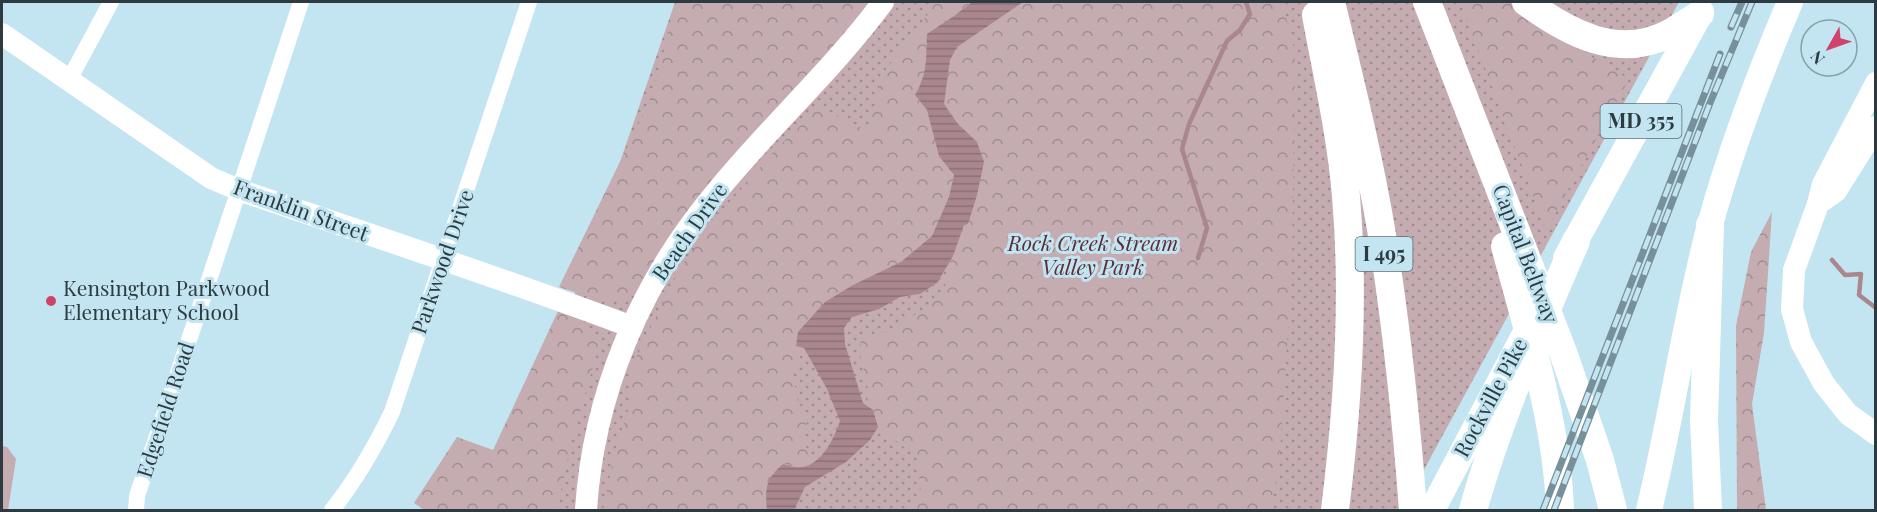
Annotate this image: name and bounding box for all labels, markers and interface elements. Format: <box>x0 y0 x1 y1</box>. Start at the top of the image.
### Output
north arrow <box>1799 18 1859 78</box>
text: N <box>1805 46 1829 69</box>
road number: MD 355 <box>1600 104 1682 138</box>
street label: Franklin Street <box>230 172 373 247</box>
street label: Beach Drive <box>644 176 732 285</box>
street label: Capital Beltway <box>1488 180 1566 327</box>
street label: Parkwood Drive <box>403 185 479 337</box>
park label: Rock Creek Stream Valley Park <box>1007 228 1178 280</box>
road number: I 495 <box>1356 237 1412 271</box>
place label: Kensington Parkwood Elementary School <box>63 273 270 325</box>
marker: Kensington Parkwood Elementary School <box>44 294 58 308</box>
street label: Rockville Pike <box>1446 333 1532 461</box>
street label: Edgefield Road <box>129 338 199 481</box>

